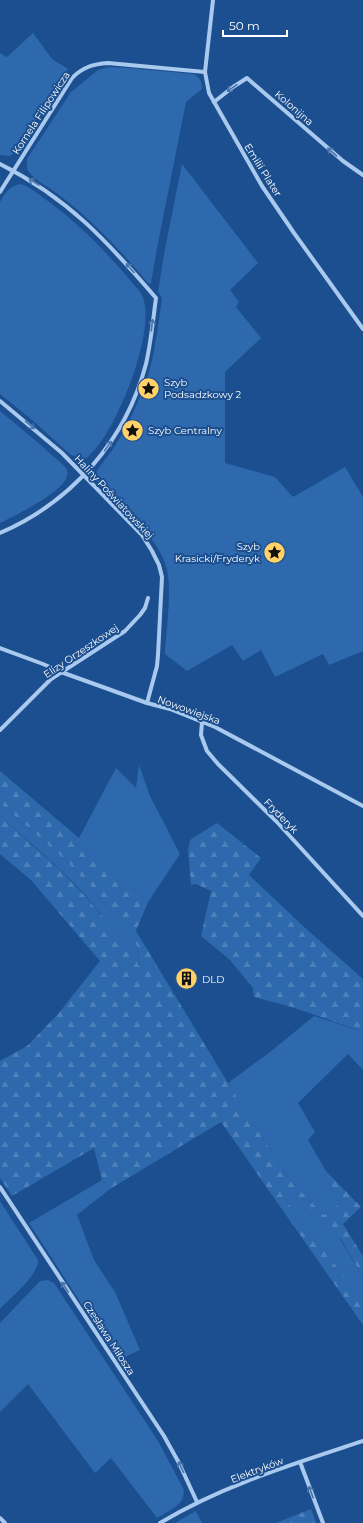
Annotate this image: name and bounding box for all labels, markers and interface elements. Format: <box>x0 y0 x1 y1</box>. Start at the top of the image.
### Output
scale bar <box>223 12 287 38</box>
text: 50 m <box>229 18 260 33</box>
street label: Kornela Filipowicza <box>9 69 73 157</box>
one-way arrow <box>227 84 238 92</box>
street label: Kolonijna <box>272 88 316 128</box>
street label: Emilii Plater <box>241 141 285 199</box>
one-way arrow <box>327 147 337 156</box>
one-way arrow <box>28 178 39 187</box>
one-way arrow <box>126 263 135 274</box>
one-way arrow <box>148 319 156 332</box>
place icon: Szyb Podsadzkowy 2 <box>136 375 162 401</box>
place label: Szyb Podsadzkowy 2 <box>164 376 241 401</box>
place icon: Szyb Centralny <box>119 417 145 443</box>
one-way arrow <box>25 421 36 430</box>
place label: Szyb Centralny <box>148 424 222 437</box>
one-way arrow <box>104 440 112 451</box>
street label: Haliny Poświatowskiej <box>72 452 156 542</box>
place icon: Szyb Krasicki/Fryderyk <box>262 539 288 565</box>
place label: Szyb Krasicki/Fryderyk <box>175 540 260 565</box>
street label: Elizy Orzeszkowej <box>41 621 121 681</box>
street label: Nowowiejska <box>156 693 222 727</box>
street label: Fryderyk <box>261 796 301 836</box>
building icon: DLD <box>174 966 200 992</box>
place label: DLD <box>202 973 224 986</box>
one-way arrow <box>61 1281 69 1293</box>
street label: Czesława Miłosza <box>80 1299 138 1377</box>
street label: Elektryków <box>229 1454 285 1486</box>
one-way arrow <box>177 1461 184 1473</box>
one-way arrow <box>307 1487 315 1499</box>

